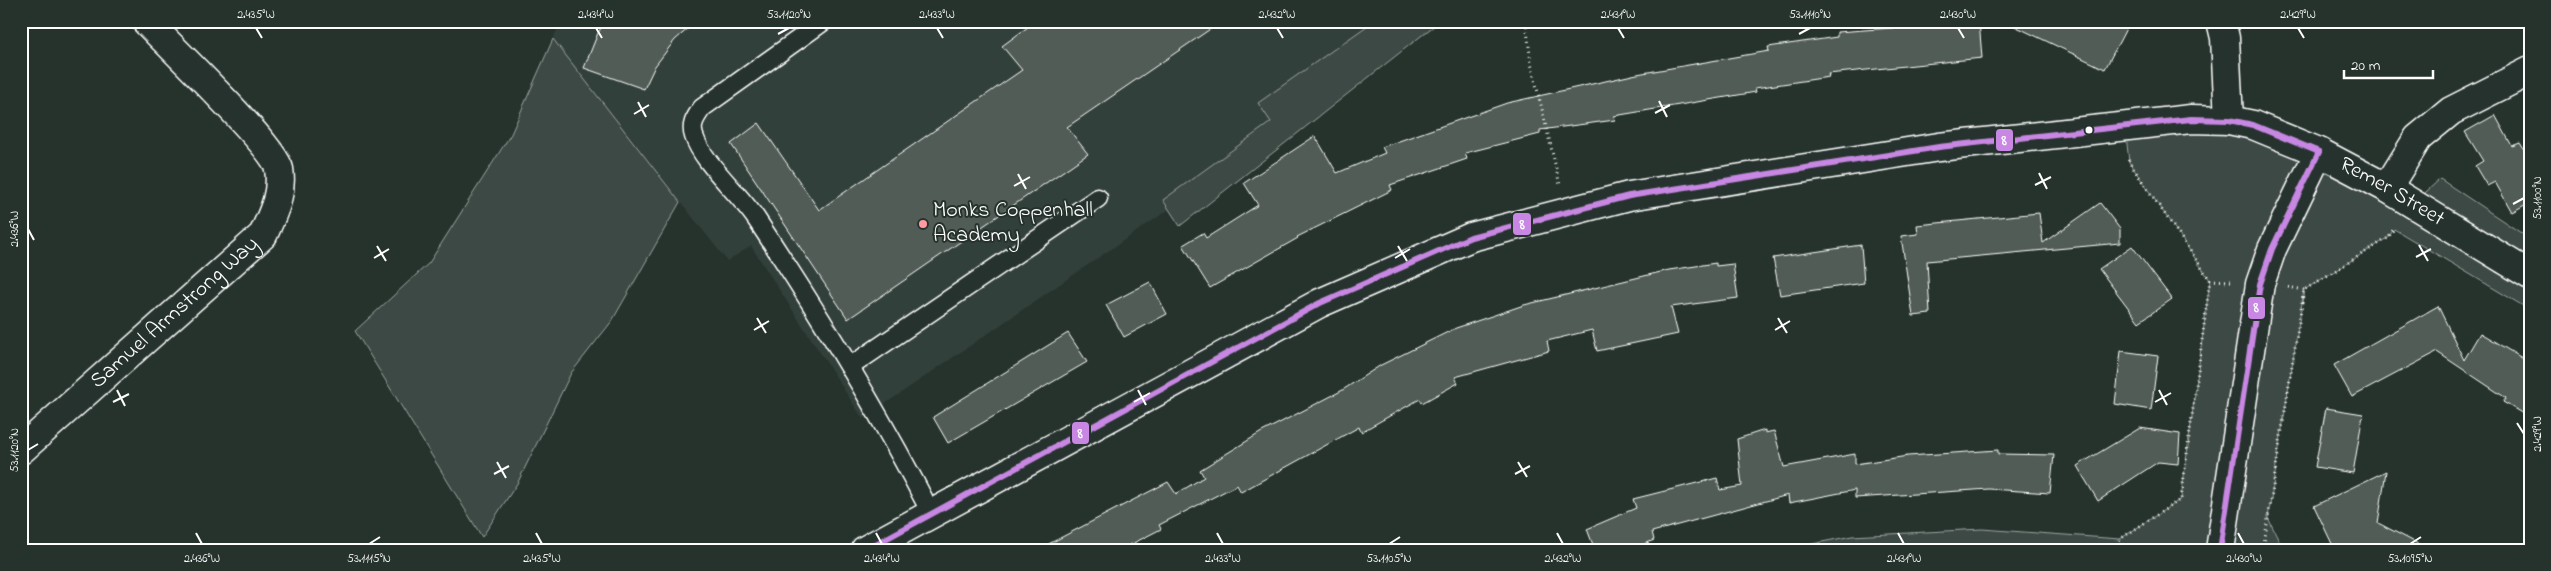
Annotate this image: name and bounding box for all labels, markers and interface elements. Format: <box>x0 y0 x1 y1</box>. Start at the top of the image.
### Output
text: 2.435°W <box>237 6 275 24</box>
text: 2.434°W <box>578 6 614 24</box>
text: 53.1120°N <box>767 6 811 24</box>
text: 2.433°W <box>919 6 955 24</box>
text: 2.432°W <box>1259 6 1295 24</box>
text: 2.431°W <box>1601 6 1635 24</box>
text: 53.1110°N <box>1789 6 1831 24</box>
text: 2.430°W <box>1940 6 1976 24</box>
text: 2.429°W <box>2280 6 2316 24</box>
scale bar <box>2344 48 2432 80</box>
text: 20 m <box>2351 55 2381 77</box>
unlabelled marker <box>2084 125 2094 135</box>
line badge: 8 <box>1995 128 2014 152</box>
text: 8 <box>2000 131 2007 152</box>
street label: Remer Street <box>2333 149 2451 235</box>
text: 53.1100°N <box>2529 176 2547 220</box>
place label: Monks Coppenhall Academy <box>933 195 1093 253</box>
text: 2.436°W <box>6 211 24 247</box>
line badge: 8 <box>1512 212 1532 236</box>
text: 8 <box>1518 215 1525 236</box>
marker: Monks Coppenhall Academy <box>917 218 929 230</box>
street label: Samuel Armstrong Way <box>83 229 267 397</box>
line badge: 8 <box>2247 296 2266 320</box>
text: 8 <box>2252 298 2259 319</box>
text: 2.429°W <box>2529 416 2547 452</box>
line badge: 8 <box>1071 421 1090 445</box>
text: 8 <box>1076 424 1083 445</box>
text: 53.1120°N <box>6 428 24 472</box>
text: 2.436°W <box>184 550 220 568</box>
text: 53.1115°N <box>347 550 391 568</box>
text: 2.435°W <box>523 550 561 568</box>
text: 2.434°W <box>864 550 900 568</box>
text: 2.433°W <box>1205 550 1241 568</box>
text: 53.1105°N <box>1366 550 1412 568</box>
text: 2.432°W <box>1545 550 1581 568</box>
text: 2.431°W <box>1887 550 1921 568</box>
text: 2.430°W <box>2226 550 2262 568</box>
text: 53.1095°N <box>2387 550 2433 568</box>

